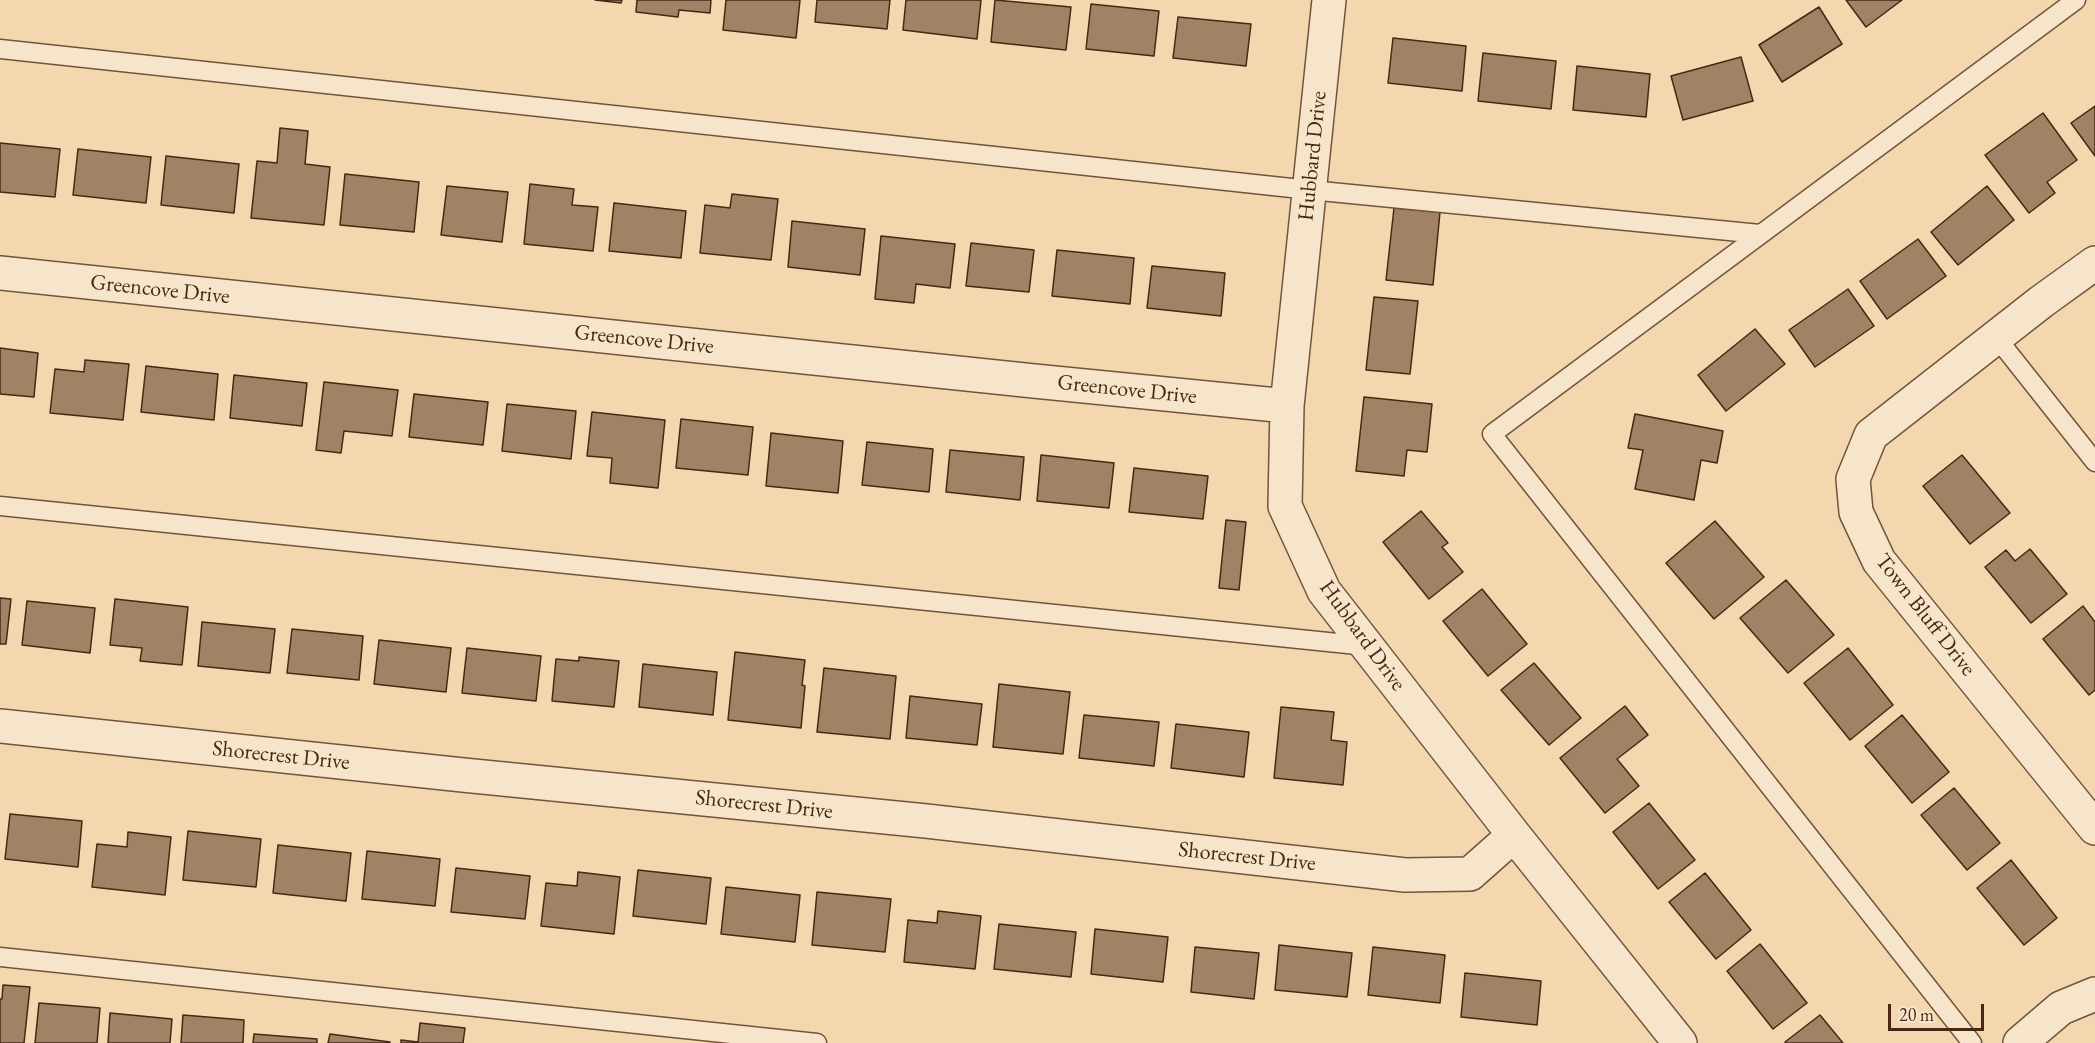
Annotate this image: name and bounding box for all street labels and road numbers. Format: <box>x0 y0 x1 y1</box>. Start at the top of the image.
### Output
street label: Hubbard Drive <box>1293 90 1333 222</box>
street label: Greencove Drive <box>89 270 231 310</box>
street label: Greencove Drive <box>573 320 715 360</box>
street label: Greencove Drive <box>1056 370 1198 410</box>
street label: Town Bluff Drive <box>1869 549 1981 681</box>
street label: Hubbard Drive <box>1313 576 1411 696</box>
street label: Shorecrest Drive <box>211 736 351 776</box>
street label: Shorecrest Drive <box>694 785 834 825</box>
street label: Shorecrest Drive <box>1177 837 1317 877</box>

